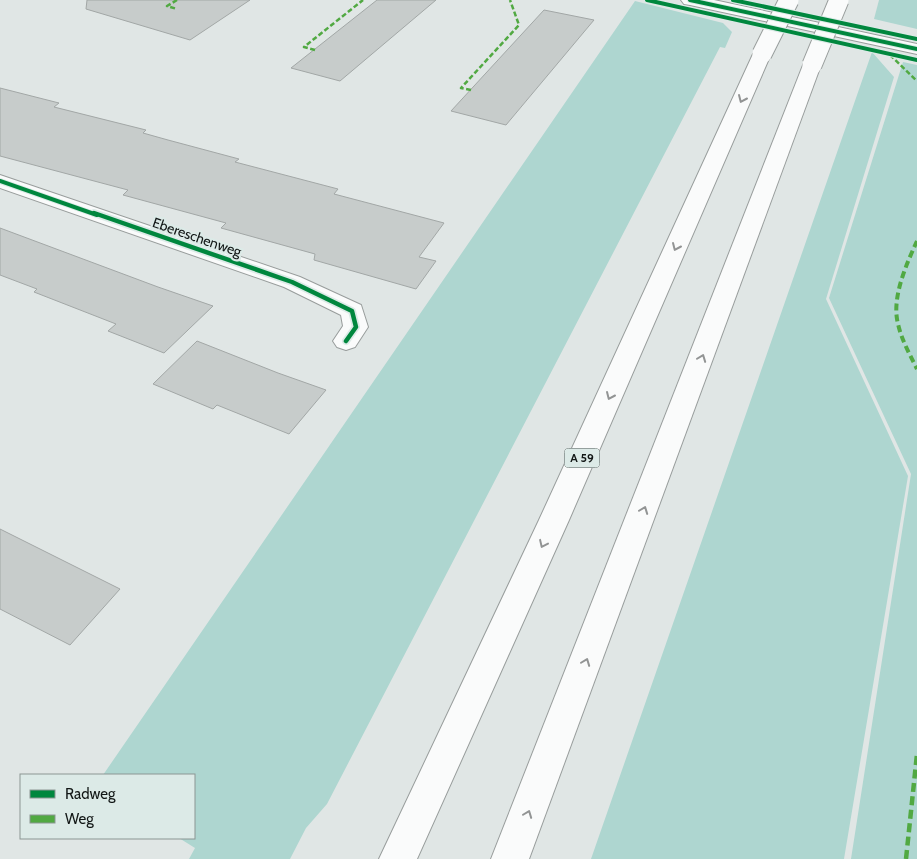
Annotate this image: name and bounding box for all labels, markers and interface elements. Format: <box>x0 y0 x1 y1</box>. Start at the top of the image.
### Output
one-way arrow <box>737 94 748 103</box>
street label: Ebereschenweg <box>150 213 245 261</box>
one-way arrow <box>671 242 682 251</box>
one-way arrow <box>696 354 706 363</box>
one-way arrow <box>605 391 616 400</box>
road number: A 59 <box>564 448 600 468</box>
one-way arrow <box>638 506 649 515</box>
one-way arrow <box>539 539 549 548</box>
one-way arrow <box>580 658 590 667</box>
legend <box>20 774 195 839</box>
text: Radweg <box>65 785 116 803</box>
text: Weg <box>65 810 94 828</box>
one-way arrow <box>522 810 532 818</box>

